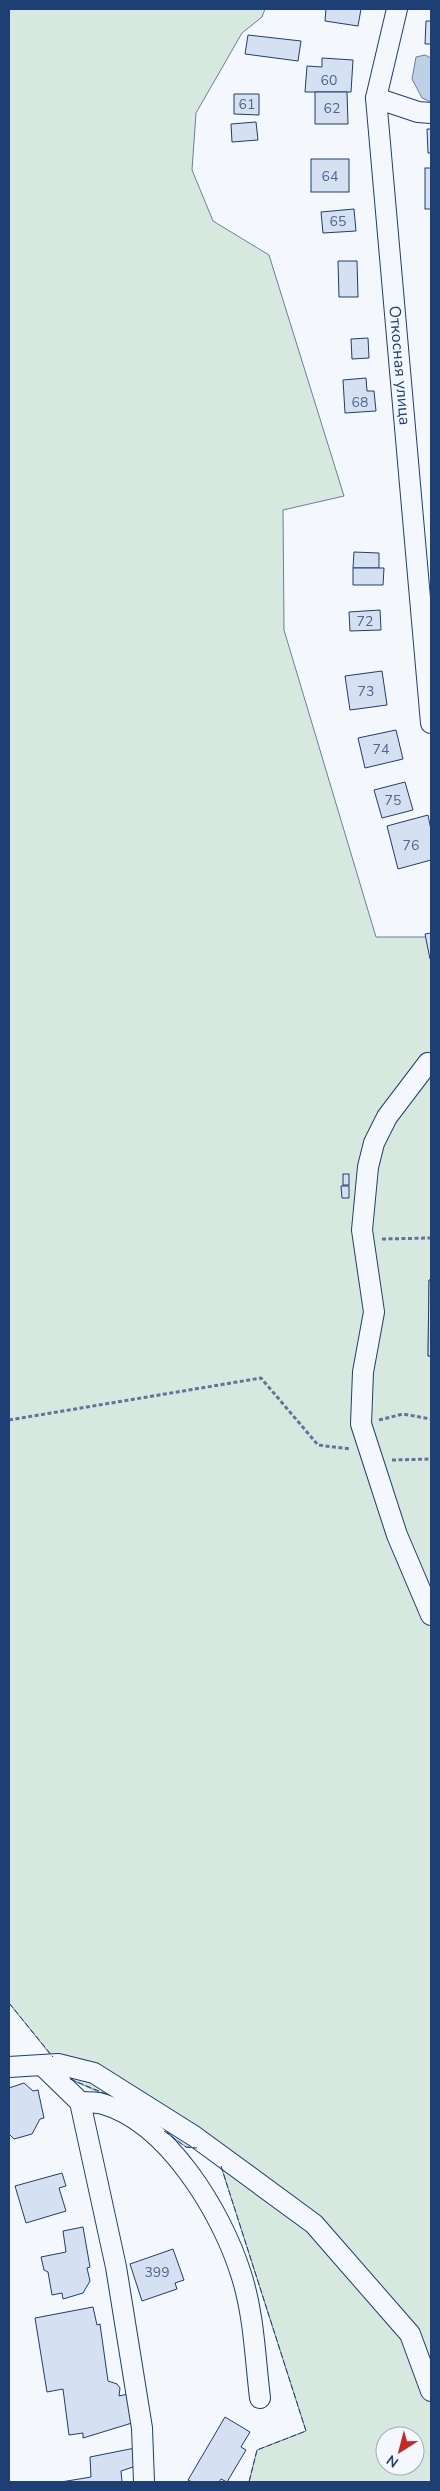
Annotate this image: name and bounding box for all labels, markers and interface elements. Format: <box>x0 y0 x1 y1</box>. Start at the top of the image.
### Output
house number: 60 <box>321 71 337 90</box>
house number: 61 <box>239 95 255 114</box>
house number: 62 <box>324 99 340 118</box>
house number: 64 <box>322 167 338 186</box>
house number: 65 <box>330 212 346 231</box>
street label: Откосная улица <box>383 305 416 426</box>
house number: 68 <box>352 393 368 412</box>
house number: 72 <box>357 612 373 631</box>
house number: 73 <box>358 682 374 701</box>
house number: 74 <box>373 740 389 759</box>
house number: 75 <box>385 791 401 810</box>
house number: 76 <box>403 836 419 855</box>
house number: 399 <box>144 2263 170 2282</box>
north arrow <box>375 2426 425 2476</box>
text: N <box>383 2450 402 2472</box>

